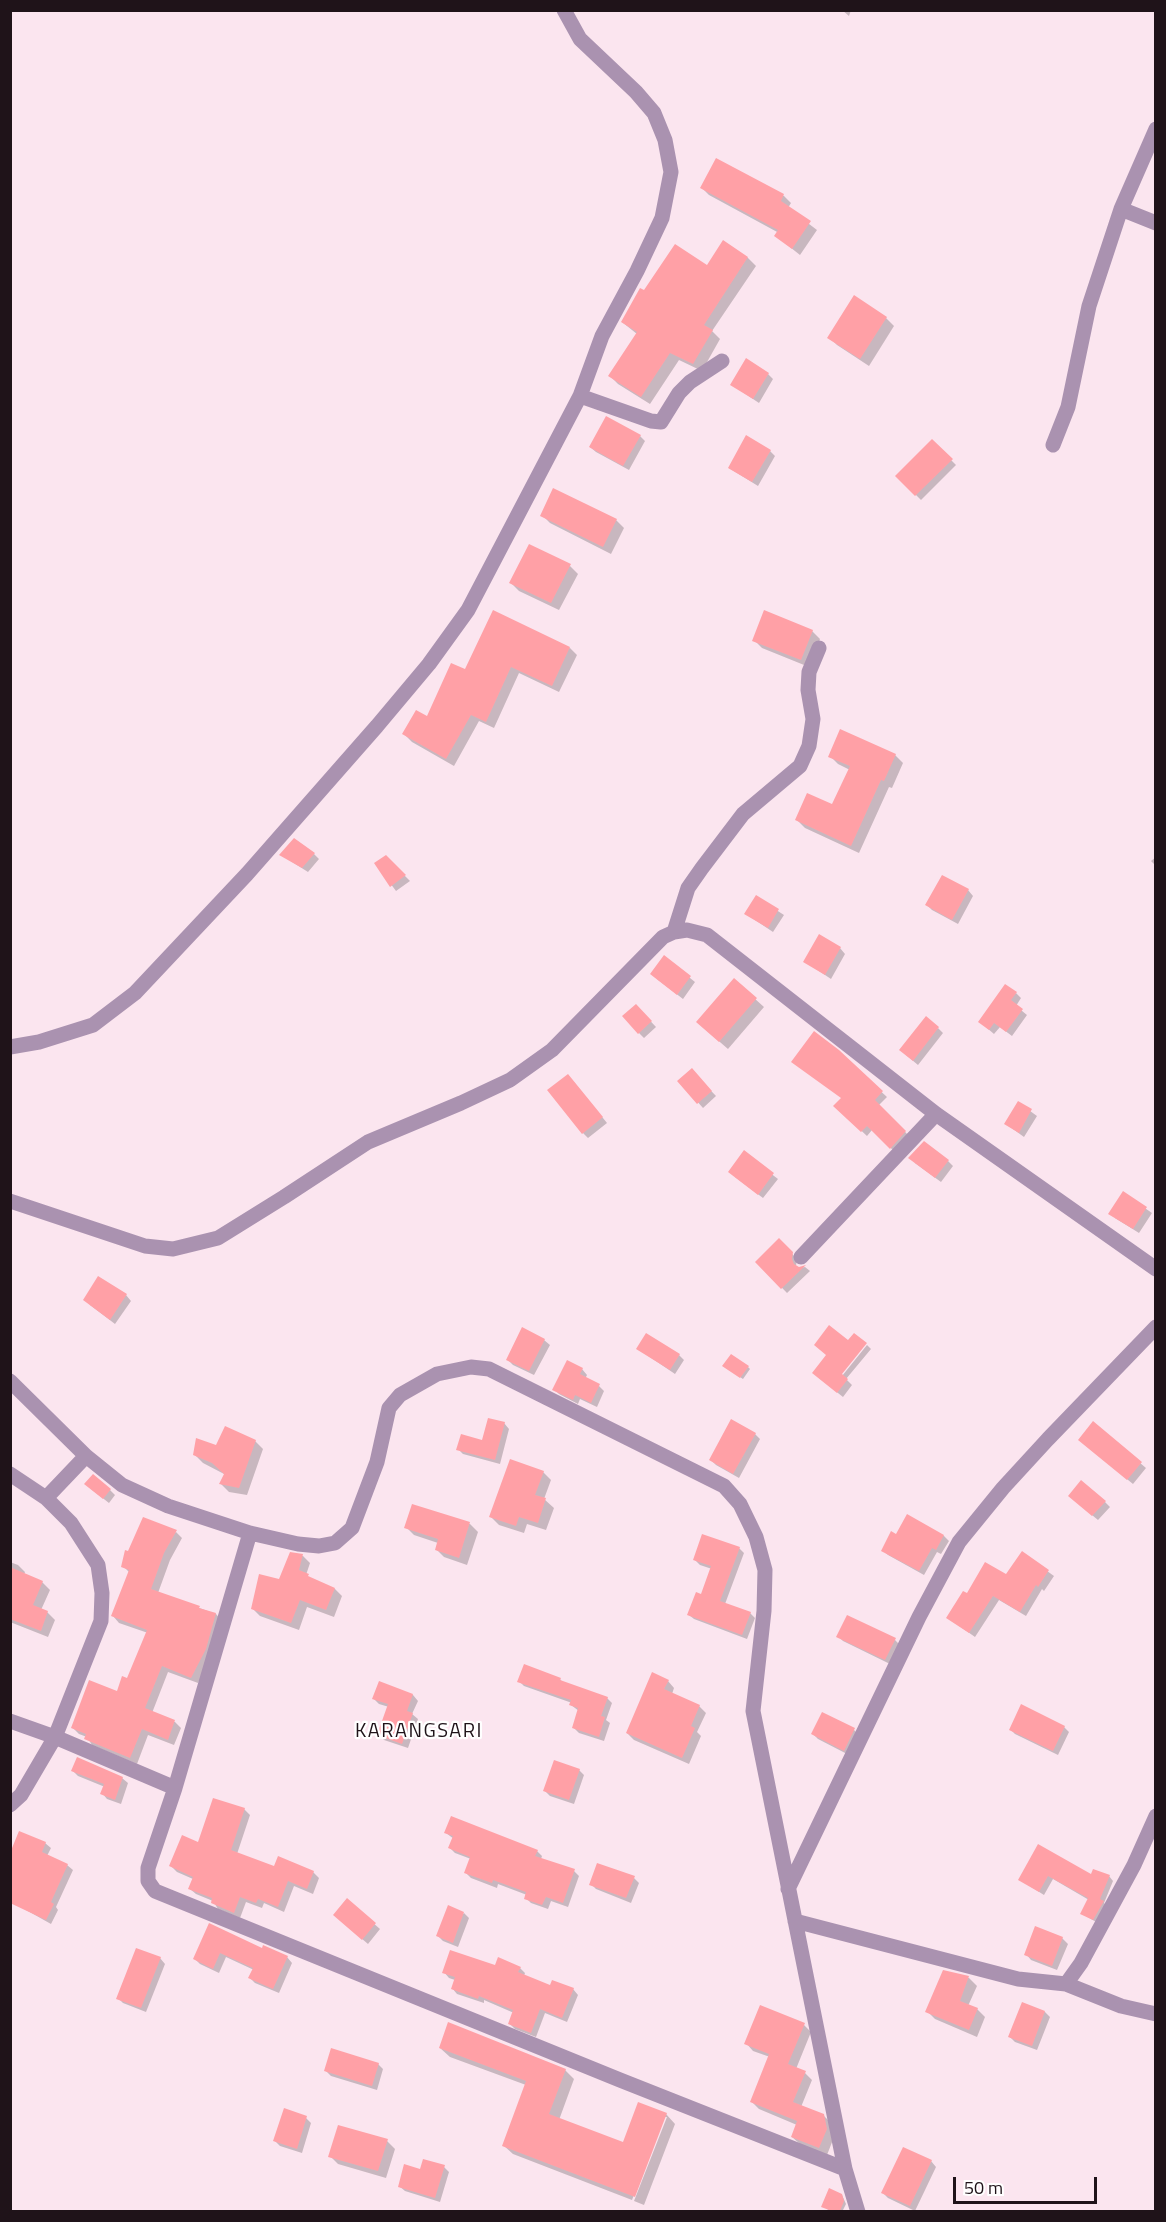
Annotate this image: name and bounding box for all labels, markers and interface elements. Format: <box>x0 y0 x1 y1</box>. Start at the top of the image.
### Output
district label: KARANGSARI <box>355 1720 483 1744</box>
scale bar <box>956 2165 1100 2203</box>
text: 50 m <box>964 2174 1003 2201</box>

